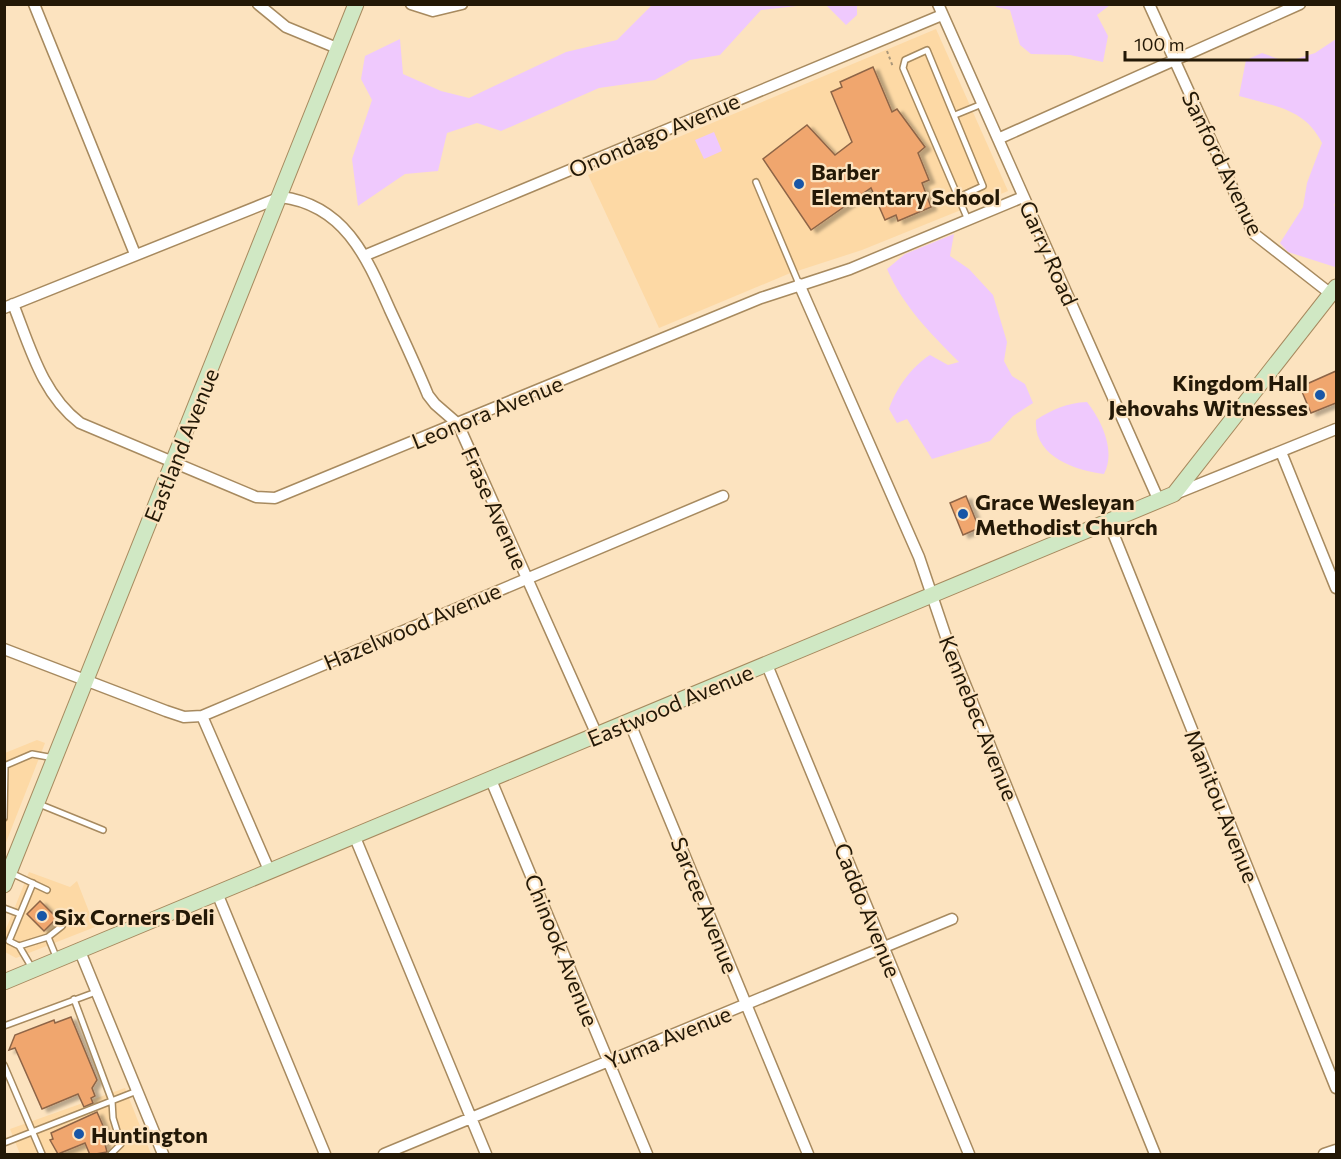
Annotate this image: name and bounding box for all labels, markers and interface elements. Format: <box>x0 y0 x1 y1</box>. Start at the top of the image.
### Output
scale bar <box>1125 24 1306 62</box>
text: 100 m <box>1134 33 1184 55</box>
street label: Onondago Avenue <box>565 87 743 183</box>
street label: Sanford Avenue <box>1176 87 1270 239</box>
place label: Barber Elementary School <box>811 158 1000 210</box>
marker: Barber Elementary School <box>792 177 806 191</box>
street label: Garry Road <box>1014 196 1084 310</box>
street label: Eastland Avenue <box>138 364 224 526</box>
street label: Leonora Avenue <box>407 369 567 455</box>
place label: Kingdom Hall Jehovahs Witnesses <box>1108 369 1308 421</box>
marker: Kingdom Hall Jehovahs Witnesses <box>1313 388 1327 402</box>
street label: Frase Avenue <box>456 442 534 574</box>
place label: Grace Wesleyan Methodist Church <box>975 488 1158 540</box>
marker: Grace Wesleyan Methodist Church <box>956 507 970 521</box>
street label: Hazelwood Avenue <box>319 576 505 676</box>
street label: Kennebec Avenue <box>934 632 1024 804</box>
street label: Eastwood Avenue <box>583 658 757 752</box>
street label: Manitou Avenue <box>1179 726 1265 886</box>
street label: Sarcee Avenue <box>665 833 745 977</box>
street label: Caddo Avenue <box>829 839 907 981</box>
street label: Chinook Avenue <box>519 870 605 1030</box>
place label: Six Corners Deli <box>54 903 215 930</box>
marker: Six Corners Deli <box>35 909 49 923</box>
street label: Yuma Avenue <box>601 999 735 1075</box>
place label: Huntington <box>91 1121 208 1148</box>
marker: Huntington <box>72 1127 86 1141</box>

